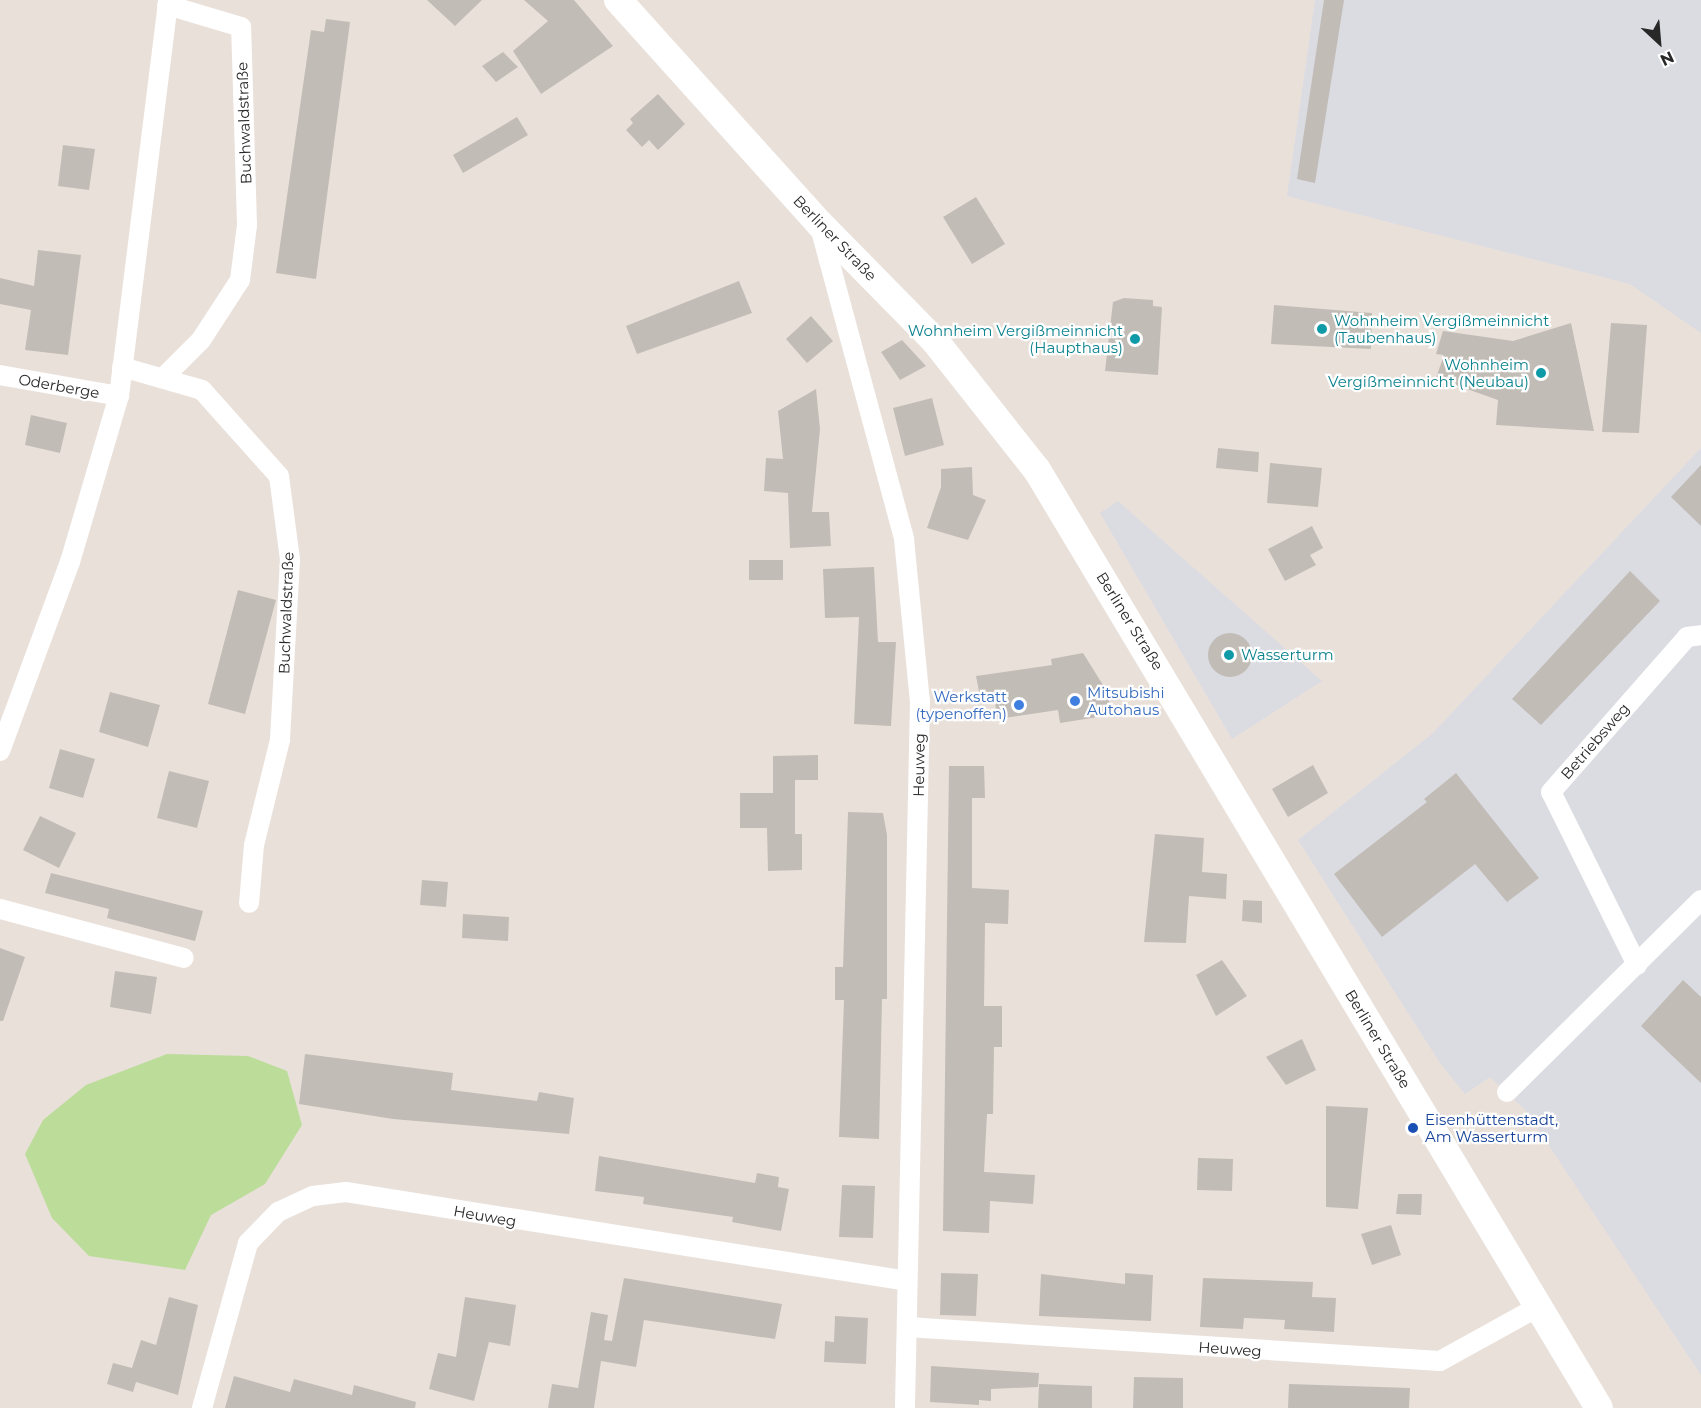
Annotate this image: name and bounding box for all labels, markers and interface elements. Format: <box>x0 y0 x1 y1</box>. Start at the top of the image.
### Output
north arrow <box>1629 12 1689 72</box>
text: N <box>1657 47 1677 70</box>
street label: Buchwaldstraße <box>233 62 255 184</box>
street label: Berliner Straße <box>790 191 880 285</box>
place label: Wohnheim Vergißmeinnicht (Taubenhaus) <box>1334 311 1549 346</box>
place label: Wohnheim Vergißmeinnicht (Haupthaus) <box>908 321 1123 356</box>
marker: Wohnheim Vergißmeinnicht (Taubenhaus) <box>1315 322 1329 336</box>
marker: Wohnheim Vergißmeinnicht (Haupthaus) <box>1128 332 1142 346</box>
place label: Wohnheim Vergißmeinnicht (Neubau) <box>1328 355 1529 390</box>
marker: Wohnheim Vergißmeinnicht (Neubau) <box>1534 366 1548 380</box>
street label: Oderberge <box>17 370 101 402</box>
street label: Buchwaldstraße <box>275 552 297 674</box>
street label: Berliner Straße <box>1093 569 1167 673</box>
place label: Wasserturm <box>1241 646 1334 664</box>
marker: Wasserturm <box>1222 648 1236 662</box>
place label: Mitsubishi Autohaus <box>1087 683 1164 718</box>
place label: Werkstatt (typenoffen) <box>915 687 1007 722</box>
marker: Mitsubishi Autohaus <box>1068 694 1082 708</box>
marker: Werkstatt (typenoffen) <box>1012 698 1026 712</box>
street label: Betriebsweg <box>1557 699 1633 783</box>
street label: Heuweg <box>909 733 929 797</box>
street label: Berliner Straße <box>1341 986 1415 1092</box>
place label: Eisenhüttenstadt, Am Wasserturm <box>1425 1110 1558 1145</box>
marker: Eisenhüttenstadt, Am Wasserturm <box>1406 1121 1420 1135</box>
street label: Heuweg <box>452 1202 518 1230</box>
street label: Heuweg <box>1198 1338 1262 1360</box>

